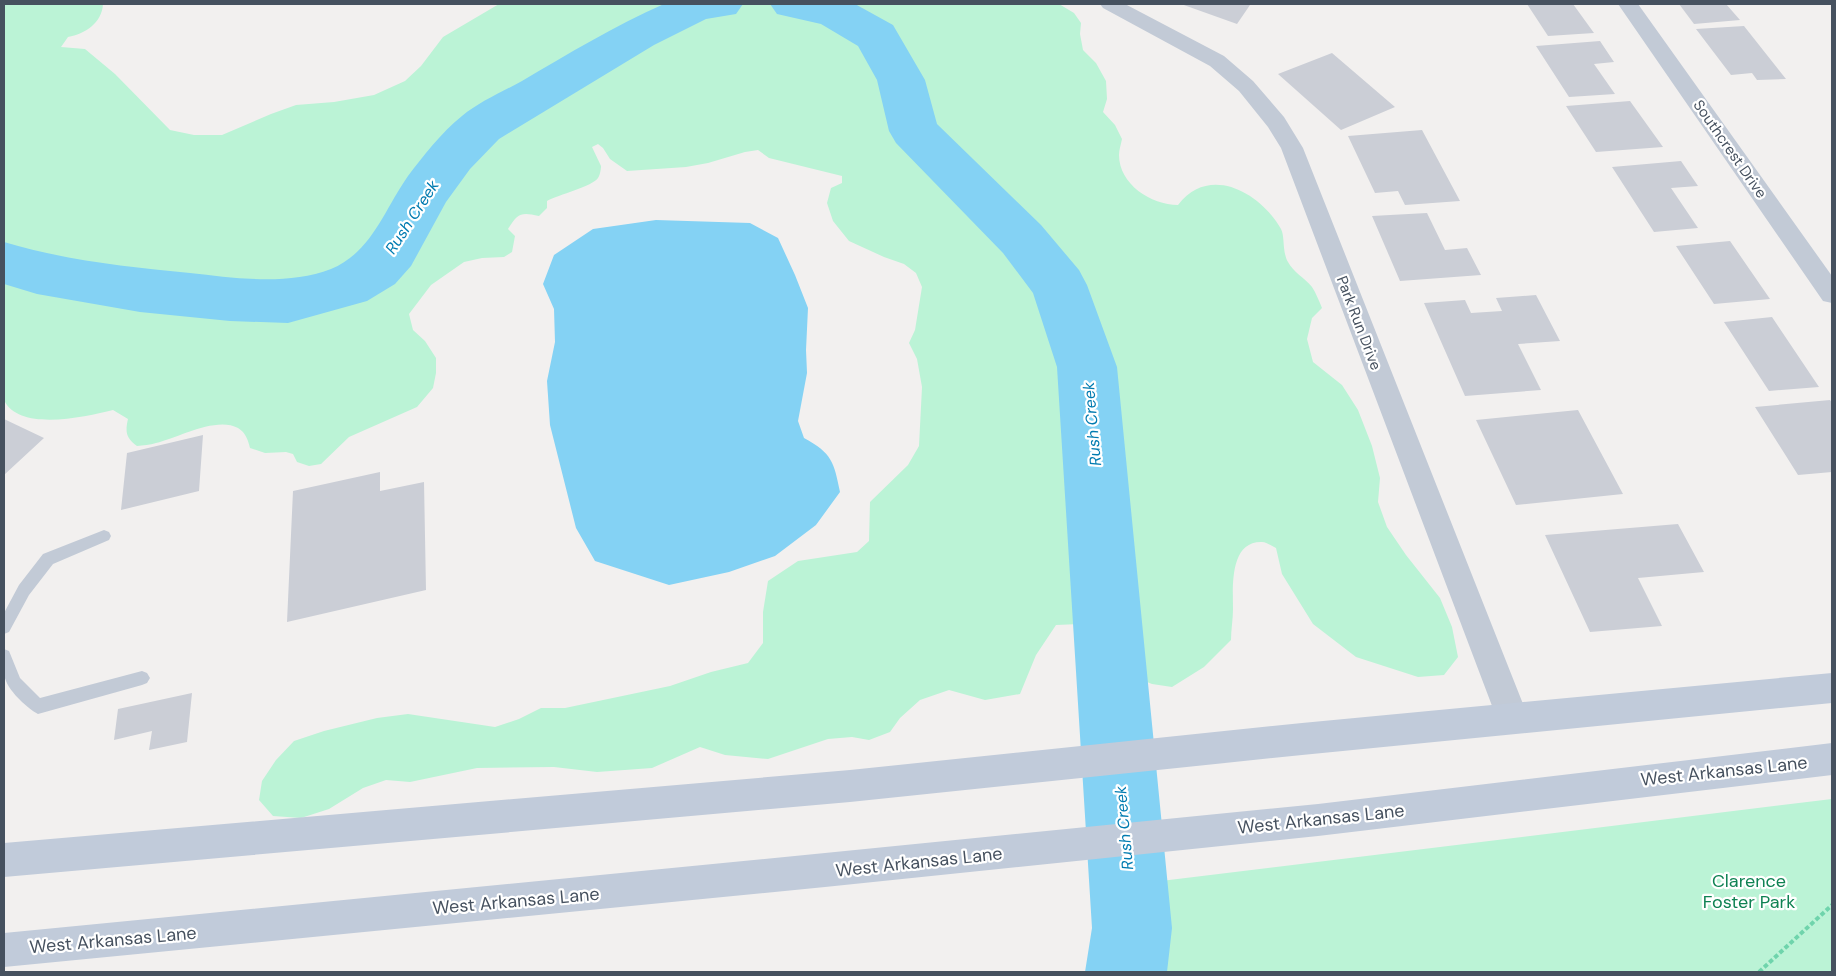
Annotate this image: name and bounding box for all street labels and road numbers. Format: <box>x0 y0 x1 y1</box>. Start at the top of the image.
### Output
street label: Southcrest Drive <box>1689 96 1771 202</box>
street label: Park Run Drive <box>1332 273 1386 373</box>
street label: West Arkansas Lane <box>1639 750 1809 792</box>
street label: West Arkansas Lane <box>1236 798 1406 840</box>
street label: West Arkansas Lane <box>834 841 1004 883</box>
street label: West Arkansas Lane <box>432 882 600 920</box>
street label: West Arkansas Lane <box>29 921 197 959</box>

